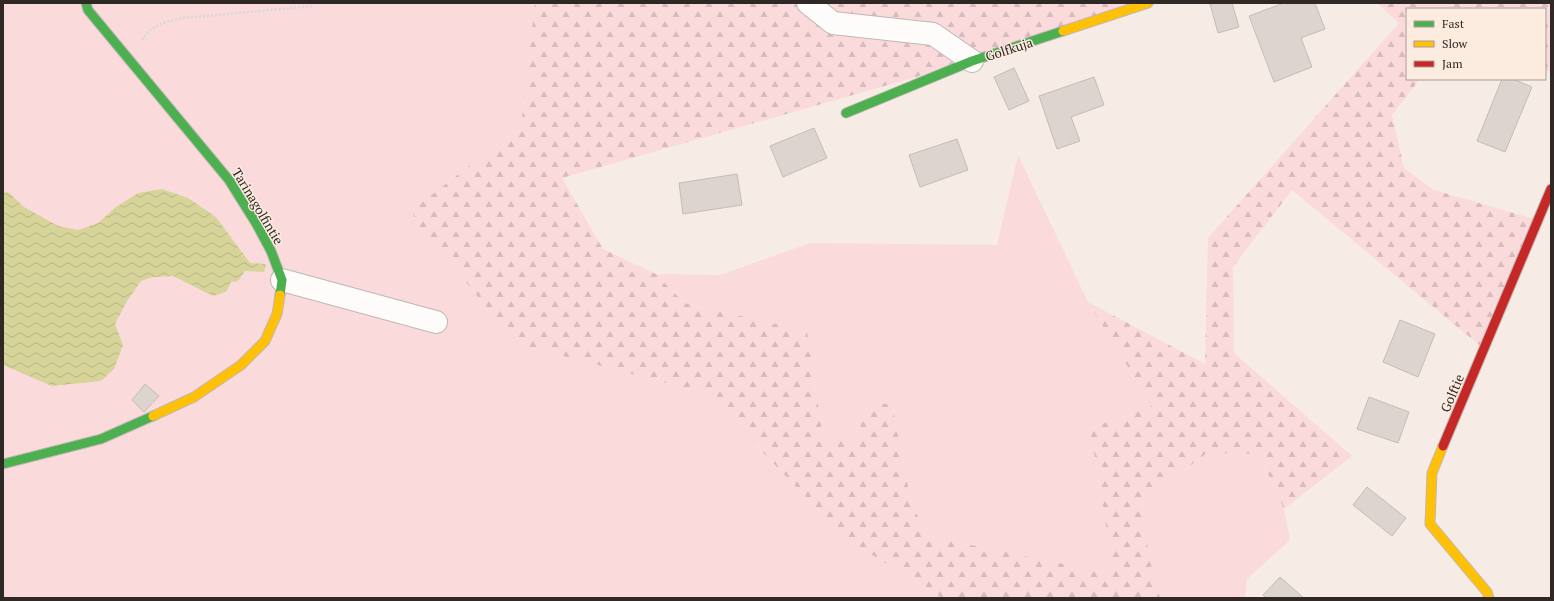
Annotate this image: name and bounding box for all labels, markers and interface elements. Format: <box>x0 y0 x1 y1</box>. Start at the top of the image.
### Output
legend <box>1406 8 1546 80</box>
text: Fast <box>1442 16 1465 31</box>
street label: Golfkuja <box>983 33 1035 65</box>
text: Slow <box>1442 36 1468 51</box>
text: Jam <box>1442 56 1463 71</box>
street label: Tarinagolfintie <box>228 164 288 248</box>
street label: Golftie <box>1436 371 1468 415</box>

